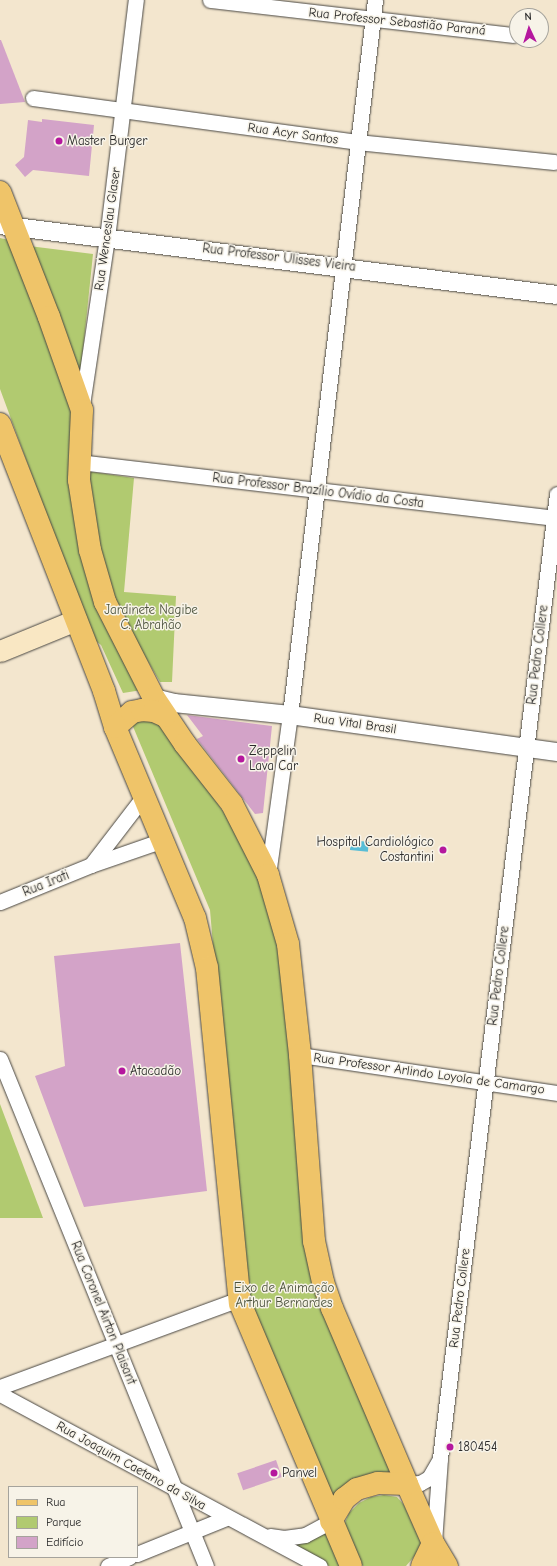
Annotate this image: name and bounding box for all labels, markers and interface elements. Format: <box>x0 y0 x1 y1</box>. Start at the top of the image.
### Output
street label: Rua Professor Sebastião Paraná <box>308 5 486 39</box>
north arrow <box>509 8 549 48</box>
text: N <box>524 10 532 23</box>
street label: Rua Acyr Santos <box>247 120 339 148</box>
place label: Master Burger <box>67 133 147 149</box>
marker: Master Burger <box>54 136 64 146</box>
street label: Rua Wenceslau Glaser <box>92 166 124 292</box>
street label: Rua Professor Ulisses Vieira <box>201 241 357 275</box>
street label: Rua Professor Brazílio Ovídio da Costa <box>211 470 425 512</box>
park label: Jardinete Nagibe C. Abrahão <box>104 603 198 634</box>
street label: Rua Pedro Collere <box>524 604 552 706</box>
street label: Rua Vital Brasil <box>313 710 397 738</box>
place label: Zeppelin Lava Car <box>249 744 298 775</box>
marker: Zeppelin Lava Car <box>236 754 246 764</box>
place label: Hospital Cardiológico Costantini <box>316 835 434 866</box>
marker: Hospital Cardiológico Costantini <box>437 844 449 856</box>
street label: Rua Irati <box>20 868 72 900</box>
street label: Rua Pedro Collere <box>485 925 513 1027</box>
street label: Rua Professor Arlindo Loyola de Camargo <box>312 1050 546 1098</box>
place label: Atacadão <box>130 1063 181 1079</box>
marker: Atacadão <box>117 1066 127 1076</box>
street label: Rua Coronel Airton Plaisant <box>67 1239 139 1387</box>
street label: Rua Pedro Collere <box>446 1247 474 1349</box>
park label: Eixo de Animação Arthur Bernardes <box>234 1281 334 1312</box>
street label: Rua Joaquim Caetano da Silva <box>53 1418 209 1514</box>
place label: 180454 <box>458 1439 497 1455</box>
marker: 180454 <box>445 1442 455 1452</box>
place label: Panvel <box>282 1465 317 1481</box>
marker: Panvel <box>269 1468 279 1478</box>
legend <box>8 1486 138 1558</box>
text: Parque <box>46 1515 81 1529</box>
text: Edifício <box>46 1535 83 1549</box>

